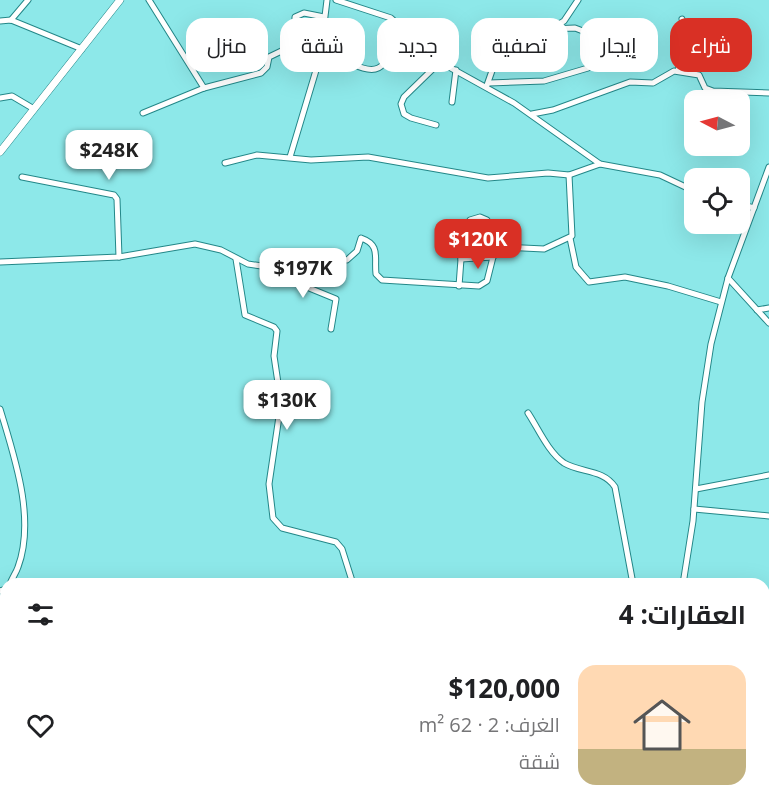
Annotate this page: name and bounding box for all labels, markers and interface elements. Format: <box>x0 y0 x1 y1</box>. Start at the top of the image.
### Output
chip: منزل <box>186 18 268 72</box>
chip: شقة <box>280 18 365 72</box>
chip: جديد <box>377 18 459 72</box>
chip: تصفية <box>471 18 568 72</box>
chip: إيجار <box>580 18 658 72</box>
chip: شراء <box>670 18 752 72</box>
north arrow <box>684 90 750 156</box>
map controls <box>684 90 750 234</box>
pin: $248K <box>67 130 151 181</box>
text: $248K <box>79 136 139 163</box>
button: locate <box>684 168 750 234</box>
pin: $120K <box>436 219 520 270</box>
text: $120K <box>448 225 508 252</box>
pin: $197K <box>261 248 345 299</box>
text: $197K <box>273 254 333 281</box>
pin: $130K <box>245 380 329 431</box>
text: $130K <box>257 386 317 413</box>
text: العقارات: 4 <box>619 596 746 632</box>
icon: filters <box>24 598 57 631</box>
text: $120,000 <box>449 670 560 706</box>
icon: home <box>626 689 698 761</box>
icon: heart <box>24 709 57 742</box>
text: الغرف: 2 · 62 m² <box>419 711 560 738</box>
text: شقة <box>519 748 560 775</box>

